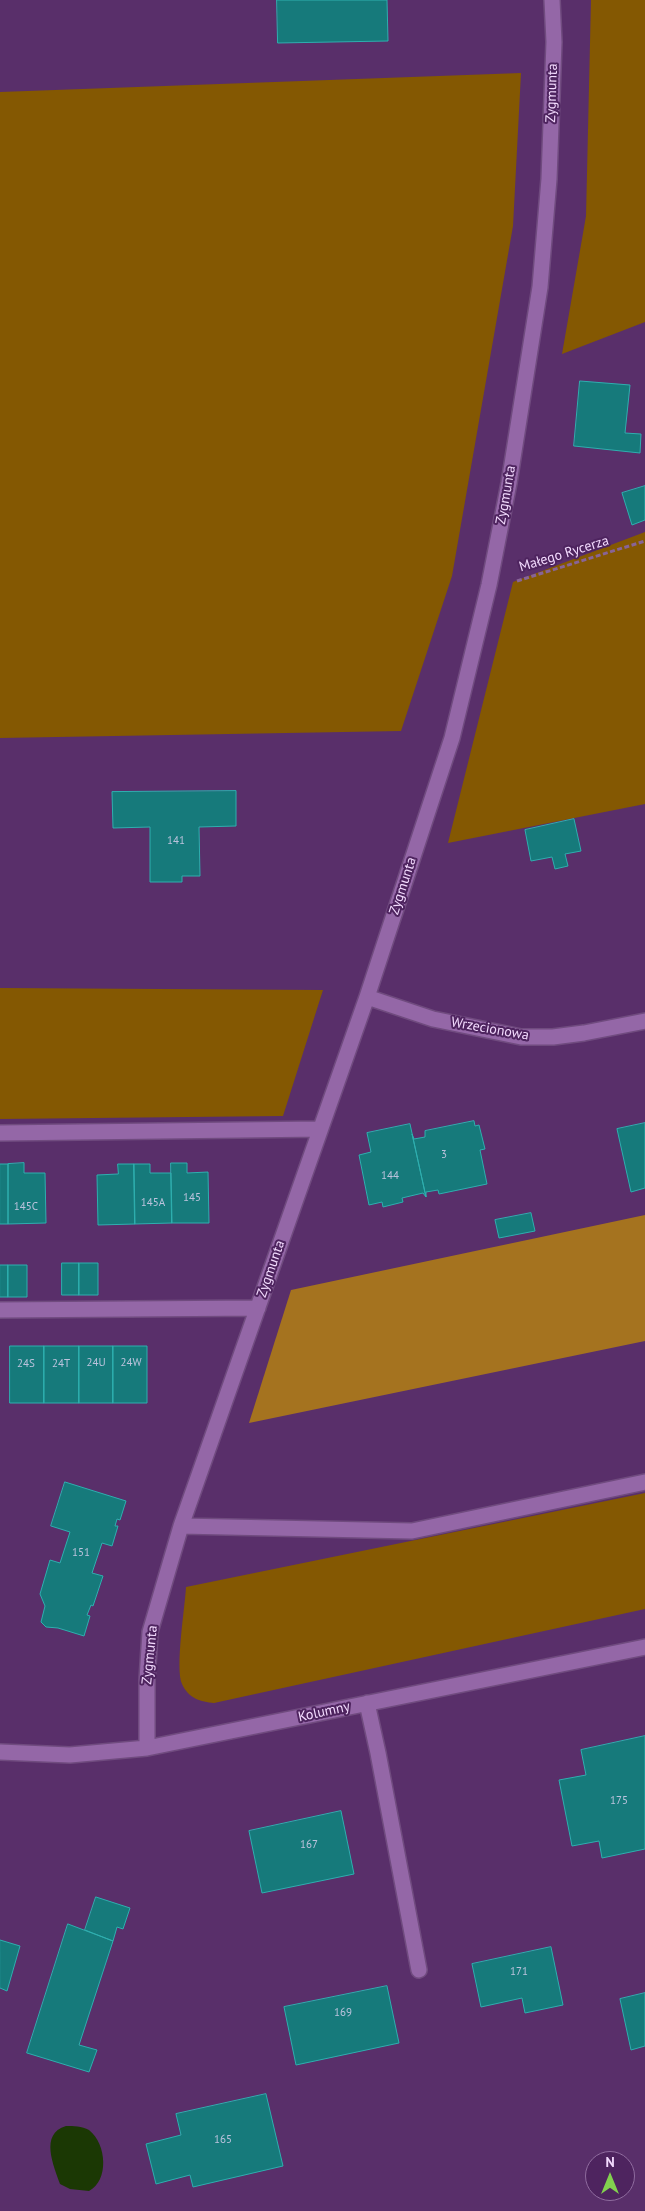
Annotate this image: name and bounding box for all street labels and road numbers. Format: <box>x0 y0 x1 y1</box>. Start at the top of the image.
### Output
street label: Zygmunta <box>543 63 561 123</box>
street label: Zygmunta <box>493 464 519 526</box>
street label: Małego Rycerza <box>517 532 611 576</box>
street label: Zygmunta <box>386 855 420 917</box>
street label: Wrzecionowa <box>450 1014 530 1044</box>
street label: Zygmunta <box>253 1238 289 1300</box>
street label: Zygmunta <box>139 1625 161 1685</box>
street label: Kolumny <box>297 1698 351 1726</box>

